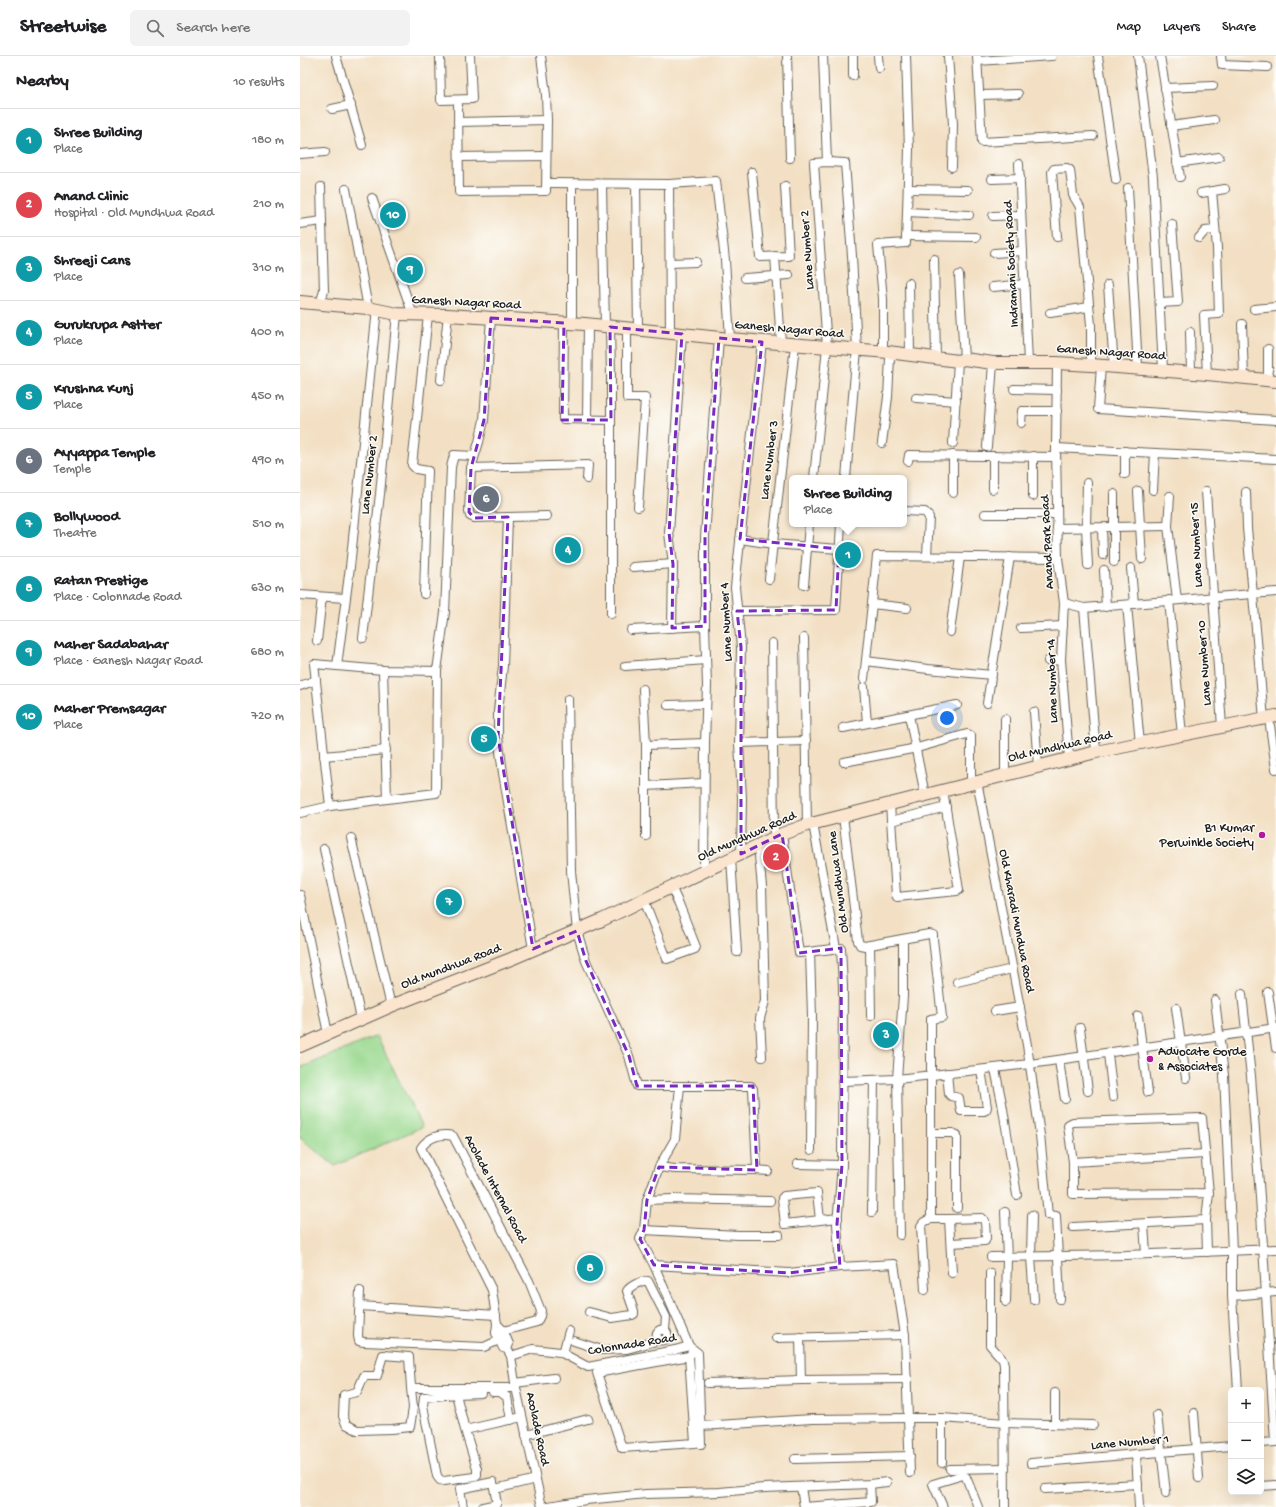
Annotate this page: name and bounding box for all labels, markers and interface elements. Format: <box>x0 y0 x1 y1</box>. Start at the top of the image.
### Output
search box <box>130 10 410 46</box>
text: Streetwise <box>20 16 106 39</box>
icon: search <box>144 17 166 39</box>
text: Search here <box>176 19 250 37</box>
text: Map <box>1117 19 1141 36</box>
text: Layers <box>1163 19 1200 36</box>
text: Share <box>1222 19 1256 36</box>
text: Nearby <box>16 72 69 92</box>
text: 10 results <box>233 75 284 90</box>
text: Shree Building <box>54 124 142 142</box>
text: 1 <box>26 133 32 148</box>
text: 180 m <box>252 133 284 148</box>
text: Place <box>54 142 82 157</box>
text: Anand Clinic <box>54 188 128 206</box>
text: 2 <box>26 197 32 212</box>
text: 210 m <box>253 197 284 212</box>
street label: Indramani Society Road <box>1001 199 1023 328</box>
pin: 10 <box>380 200 406 230</box>
text: Hospital · Old Mundhwa Road <box>54 206 214 221</box>
street label: Lane Number 2 <box>798 209 818 290</box>
text: Shreeji Cans <box>54 252 130 270</box>
pin: 9 <box>397 255 423 285</box>
text: 3 <box>26 261 32 276</box>
text: 310 m <box>252 261 284 276</box>
text: Place <box>54 270 82 285</box>
street label: Ganesh Nagar Road <box>411 293 522 313</box>
text: Gurukrupa Astter <box>54 316 161 334</box>
street label: Ganesh Nagar Road <box>734 318 846 342</box>
text: 4 <box>26 325 32 340</box>
text: 400 m <box>251 325 284 340</box>
text: Place <box>54 334 82 349</box>
street label: Ganesh Nagar Road <box>1056 342 1168 364</box>
text: Krushna Kunj <box>54 380 134 398</box>
text: 5 <box>26 389 32 404</box>
text: 450 m <box>251 389 284 404</box>
text: Place <box>54 398 82 413</box>
street label: Lane Number 3 <box>758 419 782 500</box>
street label: Lane Number 2 <box>358 434 382 515</box>
text: Ayyappa Temple <box>54 444 155 462</box>
text: 6 <box>26 453 32 468</box>
text: 490 m <box>252 453 284 468</box>
text: Temple <box>54 462 91 477</box>
popup <box>789 475 907 527</box>
pin: 6 <box>473 484 499 514</box>
text: Shree Building <box>804 485 892 503</box>
street label: Anand Park Road <box>1038 493 1058 589</box>
street label: Lane Number 15 <box>1187 502 1207 588</box>
text: Place <box>804 503 832 518</box>
text: Bollywood <box>54 508 119 526</box>
text: 7 <box>26 517 32 532</box>
text: 510 m <box>252 517 284 532</box>
text: Theatre <box>54 526 97 541</box>
pin: 4 <box>555 535 581 565</box>
pin: 1 <box>835 540 861 570</box>
text: Ratan Prestige <box>54 572 148 590</box>
text: 8 <box>25 581 33 596</box>
text: 630 m <box>251 581 284 596</box>
street label: Lane Number 4 <box>717 582 737 662</box>
text: Place · Colonnade Road <box>54 590 181 605</box>
street label: Lane Number 10 <box>1194 619 1215 706</box>
text: Maher Sadabahar <box>54 636 168 654</box>
street label: Lane Number 14 <box>1044 639 1062 723</box>
text: 9 <box>26 645 32 660</box>
text: 680 m <box>251 645 284 660</box>
text: Place · Ganesh Nagar Road <box>54 654 202 669</box>
text: Maher Premsagar <box>54 700 165 718</box>
your location <box>937 708 957 728</box>
text: 10 <box>23 709 35 724</box>
text: 720 m <box>251 709 284 724</box>
text: Place <box>54 718 82 733</box>
pin: 5 <box>471 724 497 754</box>
street label: Old Mundhwa Road <box>1007 727 1115 766</box>
street label: Old Mundhwa Road <box>696 808 800 865</box>
place label: B1 Kumar Perwinkle Society <box>1159 821 1255 851</box>
street label: Old Mundhwa Lane <box>825 830 853 934</box>
marker: B1 Kumar Perwinkle Society <box>1257 830 1267 840</box>
pin: 2 <box>763 842 789 872</box>
street label: Old Kharadi Mundwa Road <box>995 848 1038 995</box>
pin: 7 <box>436 887 462 917</box>
street label: Old Mundhwa Road <box>399 941 504 993</box>
pin: 3 <box>873 1020 899 1050</box>
place label: Advocate Gorde & Associates <box>1158 1045 1247 1075</box>
marker: Advocate Gorde & Associates <box>1145 1054 1155 1064</box>
street label: Acolade Internal Road <box>460 1133 530 1247</box>
pin: 8 <box>577 1253 603 1283</box>
street label: Colonnade Road <box>587 1330 678 1359</box>
map controls <box>1228 1387 1264 1495</box>
button: + <box>1228 1387 1264 1423</box>
street label: Acolade Road <box>522 1391 552 1468</box>
button: − <box>1228 1423 1264 1459</box>
street label: Lane Number 1 <box>1090 1432 1170 1454</box>
button: layers <box>1228 1459 1264 1495</box>

